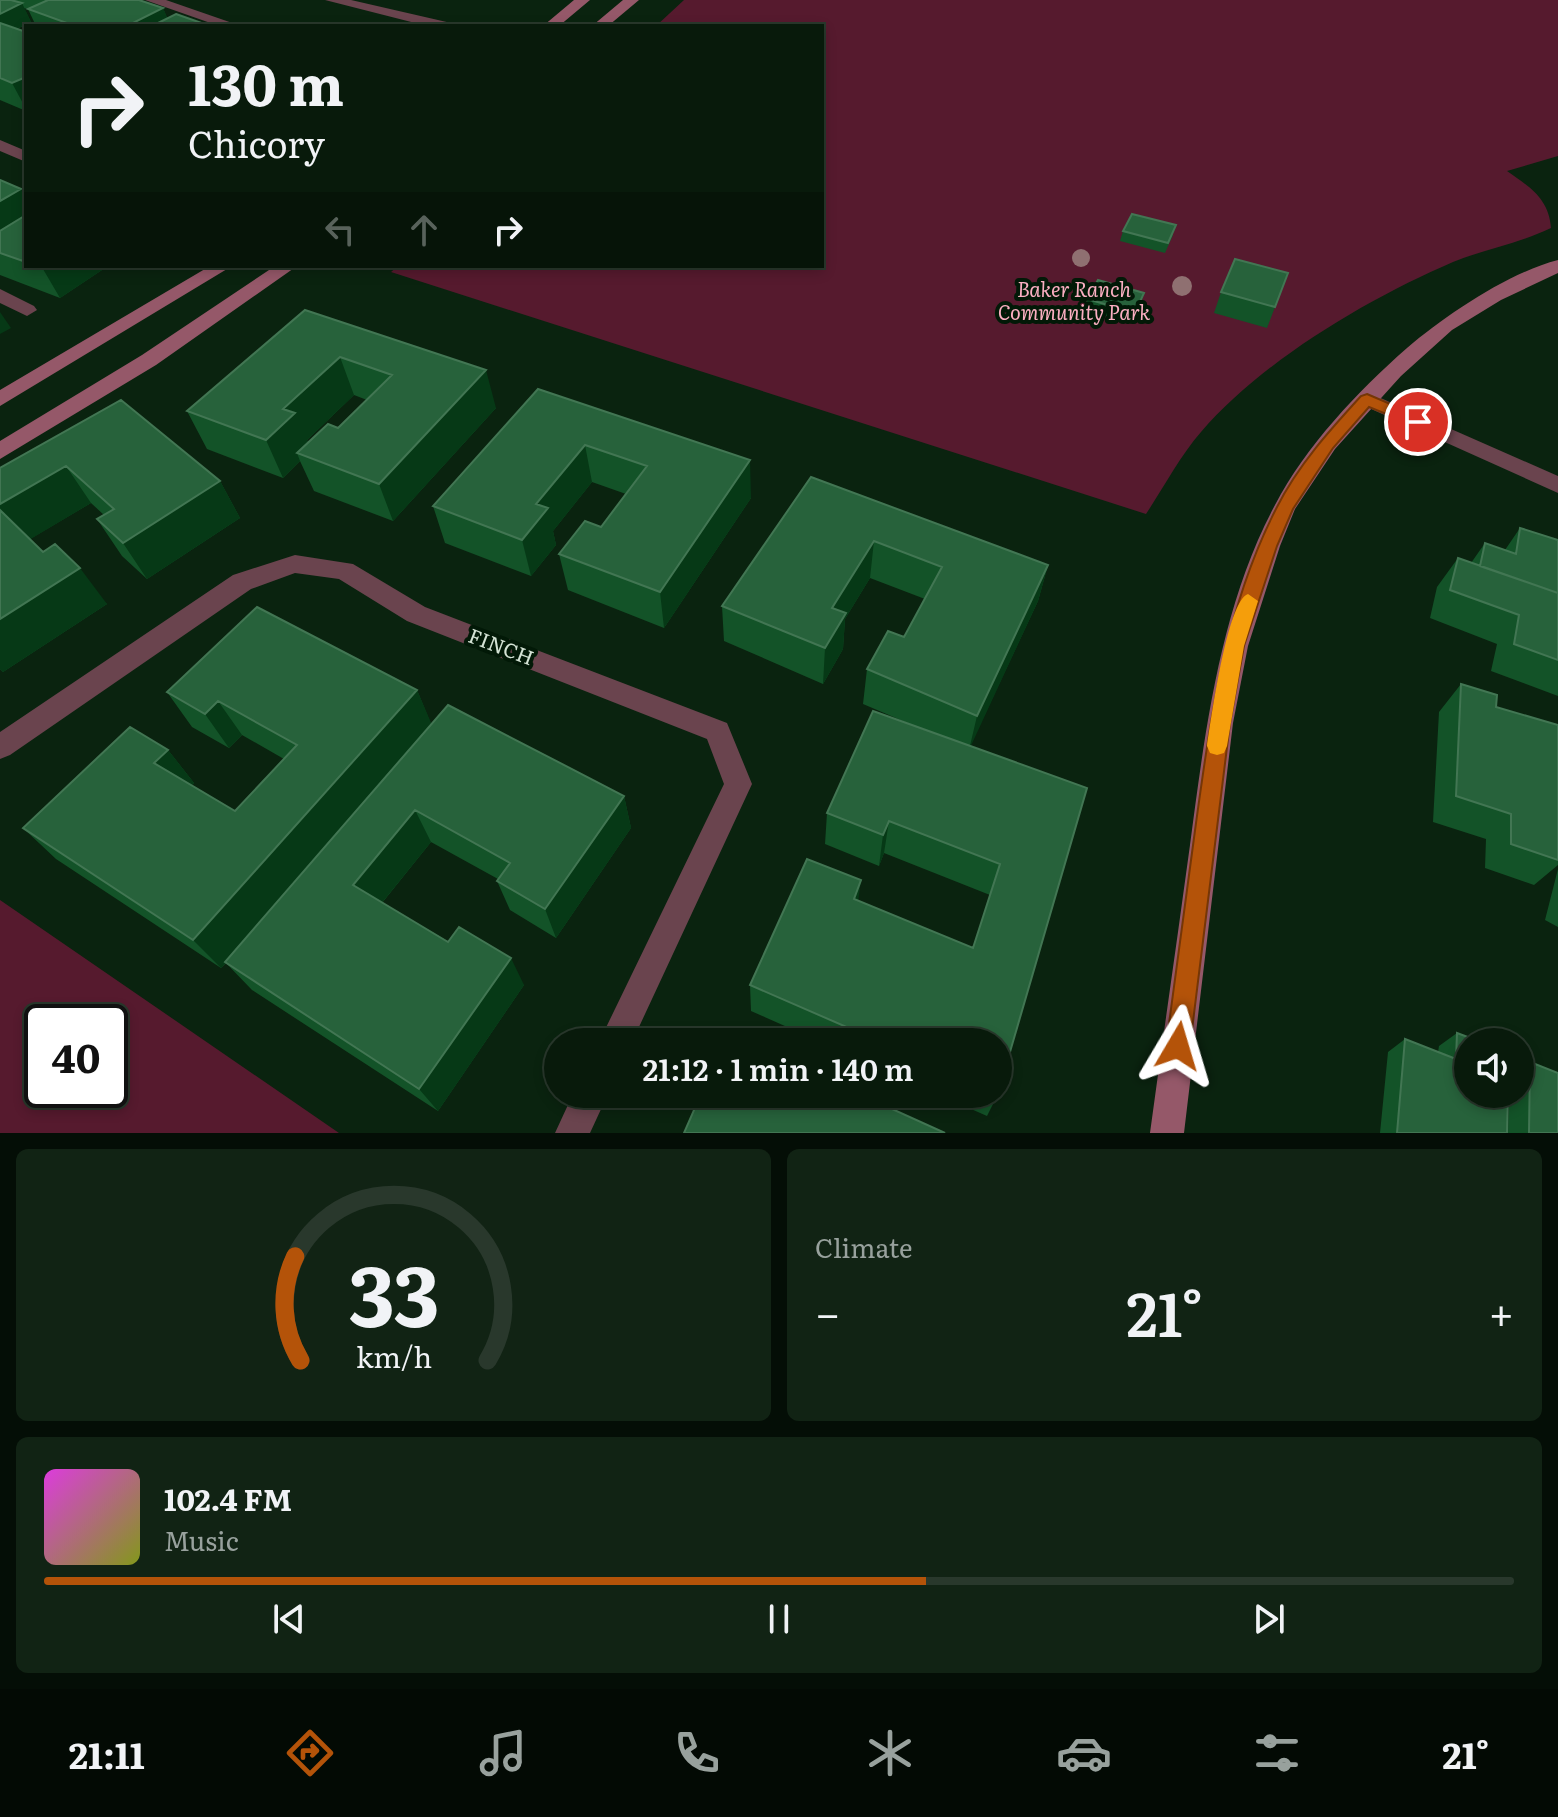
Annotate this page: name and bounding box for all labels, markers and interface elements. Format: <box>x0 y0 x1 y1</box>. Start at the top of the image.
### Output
text: 130 m <box>188 40 344 123</box>
icon: right <box>56 56 160 160</box>
text: Chicory <box>188 116 325 169</box>
icon: left <box>318 208 362 252</box>
icon: ahead <box>402 208 446 252</box>
icon: right <box>486 208 530 252</box>
park label: Baker Ranch Community Park <box>998 273 1150 326</box>
pin <box>1384 388 1452 456</box>
icon: arrive <box>1396 400 1440 444</box>
street label: FINCH <box>465 619 539 671</box>
speed limit sign: 40 <box>24 1004 128 1108</box>
position arrow <box>1136 1004 1220 1088</box>
map controls <box>1454 1028 1534 1108</box>
button: sound <box>1454 1028 1534 1108</box>
text: 21:12 · 1 min · 140 m <box>642 1046 914 1090</box>
text: Climate <box>815 1227 913 1266</box>
text: 33 <box>348 1229 439 1353</box>
text: 21° <box>1126 1266 1203 1355</box>
text: − <box>815 1278 841 1344</box>
text: + <box>1488 1278 1514 1344</box>
text: km/h <box>355 1334 432 1377</box>
text: 102.4 FM <box>164 1476 292 1520</box>
text: Music <box>164 1520 239 1559</box>
icon: previous <box>267 1597 311 1641</box>
icon: pause <box>757 1597 801 1641</box>
icon: next <box>1247 1597 1291 1641</box>
icon: directions <box>282 1725 338 1781</box>
icon: music <box>475 1725 531 1781</box>
icon: phone <box>669 1725 725 1781</box>
icon: climate <box>862 1725 918 1781</box>
icon: car <box>1056 1725 1112 1781</box>
icon: filters <box>1249 1725 1305 1781</box>
text: 21:11 <box>69 1727 145 1780</box>
text: 21° <box>1442 1727 1489 1780</box>

